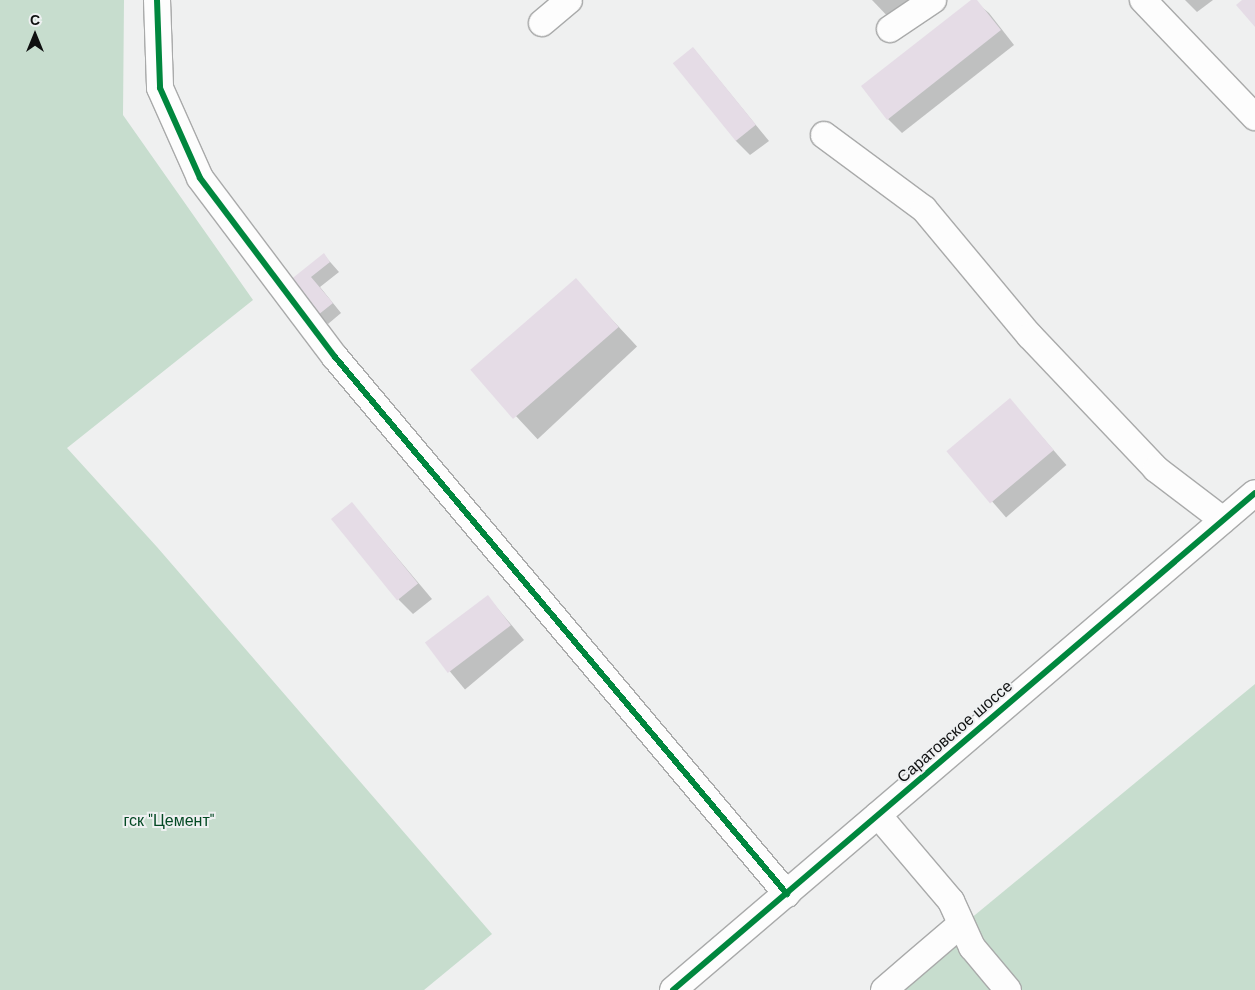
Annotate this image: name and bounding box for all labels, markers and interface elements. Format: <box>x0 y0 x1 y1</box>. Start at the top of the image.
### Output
north arrow <box>10 10 60 60</box>
text: С <box>30 11 40 29</box>
street label: Саратовское шоссе <box>893 677 1017 787</box>
park label: гск "Цемент" <box>124 811 214 831</box>

